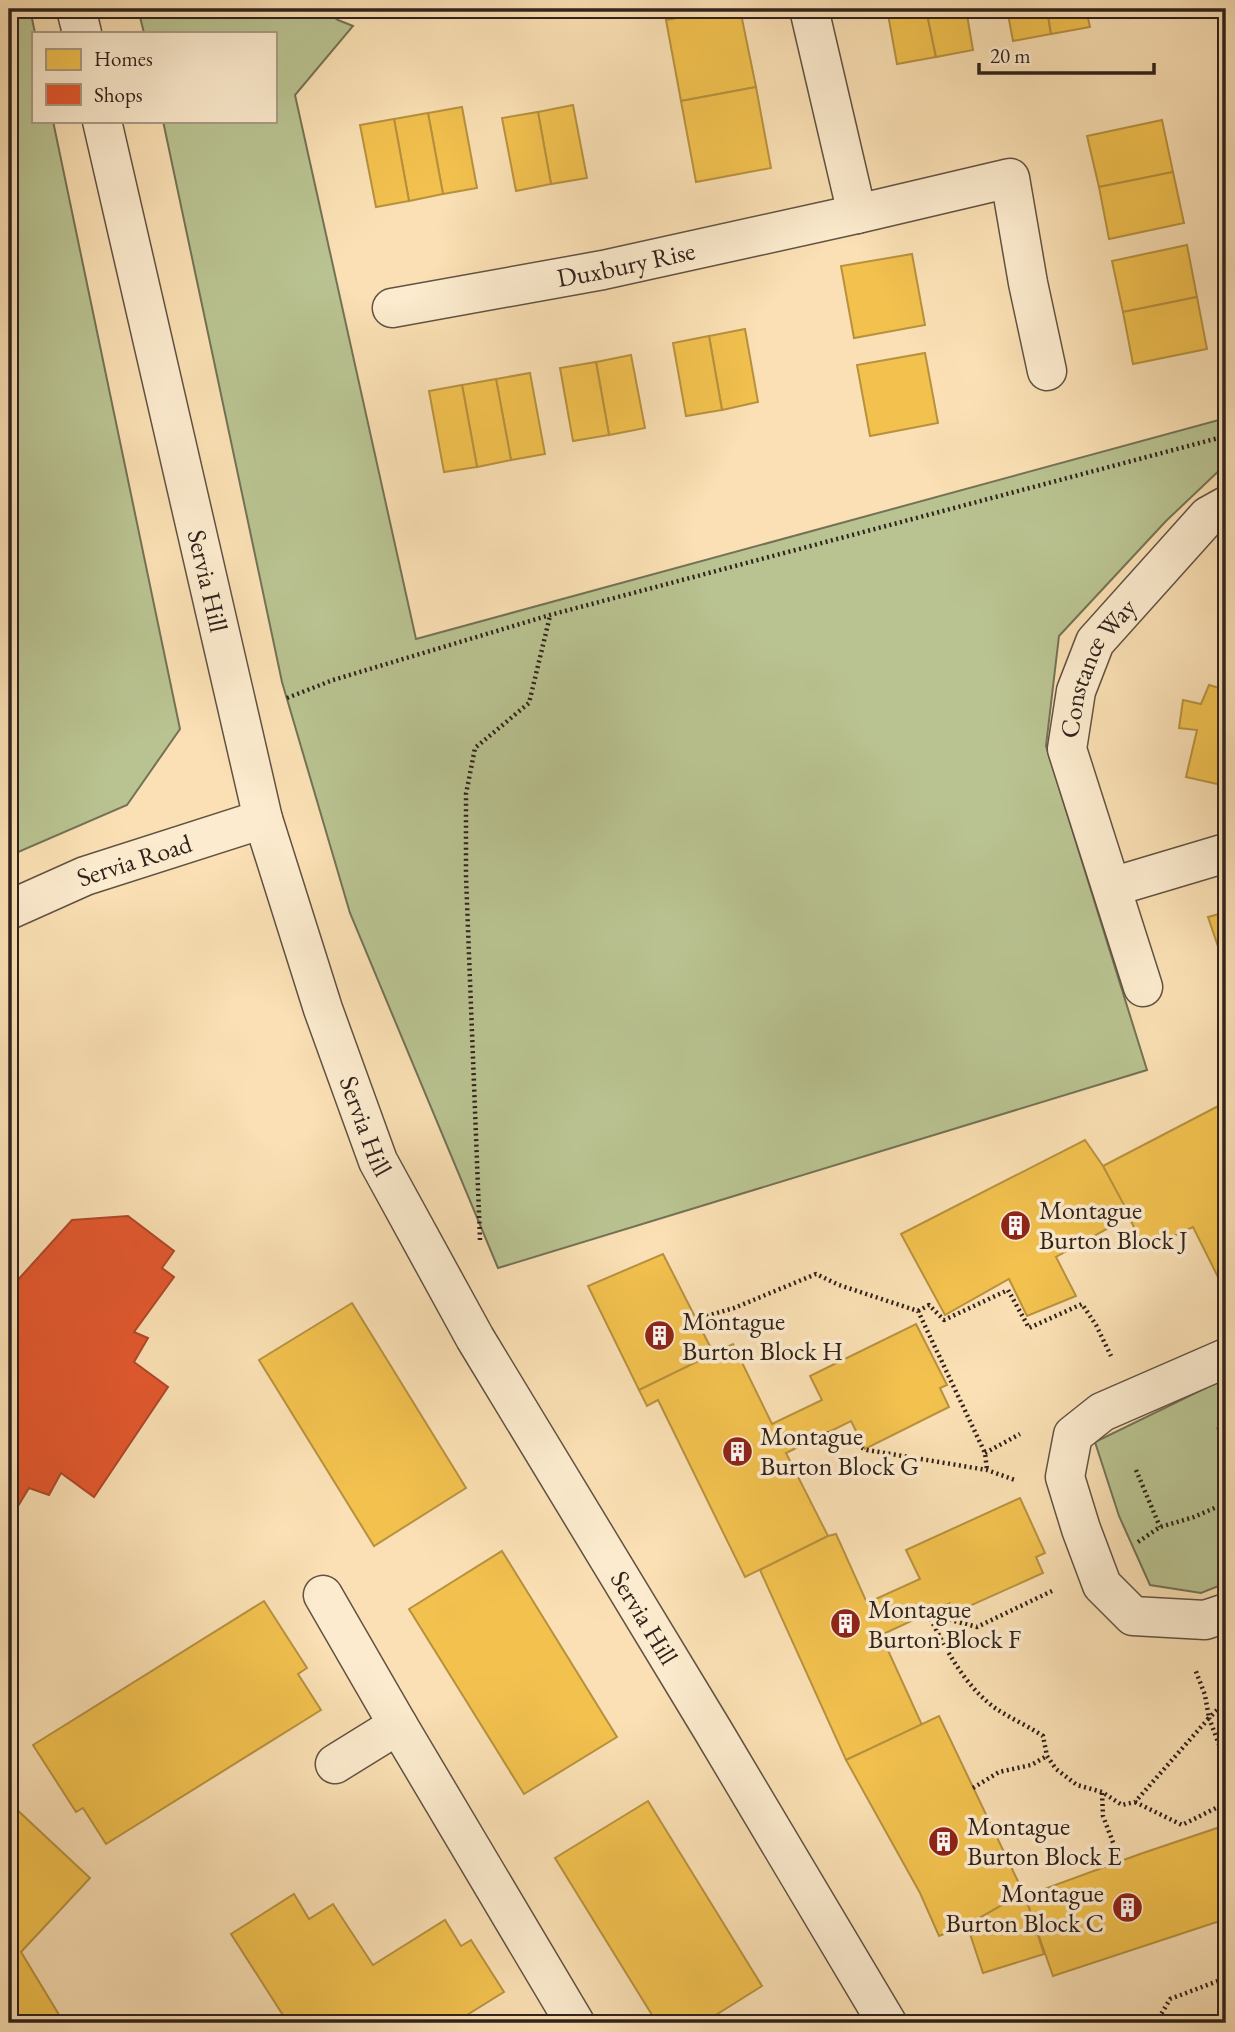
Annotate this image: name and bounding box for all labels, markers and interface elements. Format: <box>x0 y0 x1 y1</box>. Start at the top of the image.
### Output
legend <box>32 32 276 122</box>
scale bar <box>979 32 1154 76</box>
text: 20 m <box>990 42 1031 69</box>
text: Homes <box>94 45 153 72</box>
text: Shops <box>94 81 143 108</box>
street label: Duxbury Rise <box>554 233 698 295</box>
street label: Servia Hill <box>180 526 236 636</box>
street label: Constance Way <box>1052 590 1144 741</box>
street label: Servia Road <box>71 826 197 895</box>
street label: Servia Hill <box>332 1071 400 1182</box>
place label: Montague Burton Block J <box>1039 1193 1188 1257</box>
building icon: Montague Burton Block J <box>999 1208 1033 1242</box>
place label: Montague Burton Block H <box>682 1304 843 1368</box>
building icon: Montague Burton Block H <box>642 1319 676 1353</box>
place label: Montague Burton Block G <box>760 1419 919 1483</box>
building icon: Montague Burton Block G <box>720 1434 754 1468</box>
street label: Servia Hill <box>603 1564 686 1671</box>
place label: Montague Burton Block F <box>868 1592 1021 1656</box>
building icon: Montague Burton Block F <box>828 1607 862 1641</box>
place label: Montague Burton Block E <box>967 1809 1122 1873</box>
building icon: Montague Burton Block E <box>927 1824 961 1858</box>
place label: Montague Burton Block C <box>946 1876 1104 1940</box>
building icon: Montague Burton Block C <box>1110 1891 1144 1925</box>

